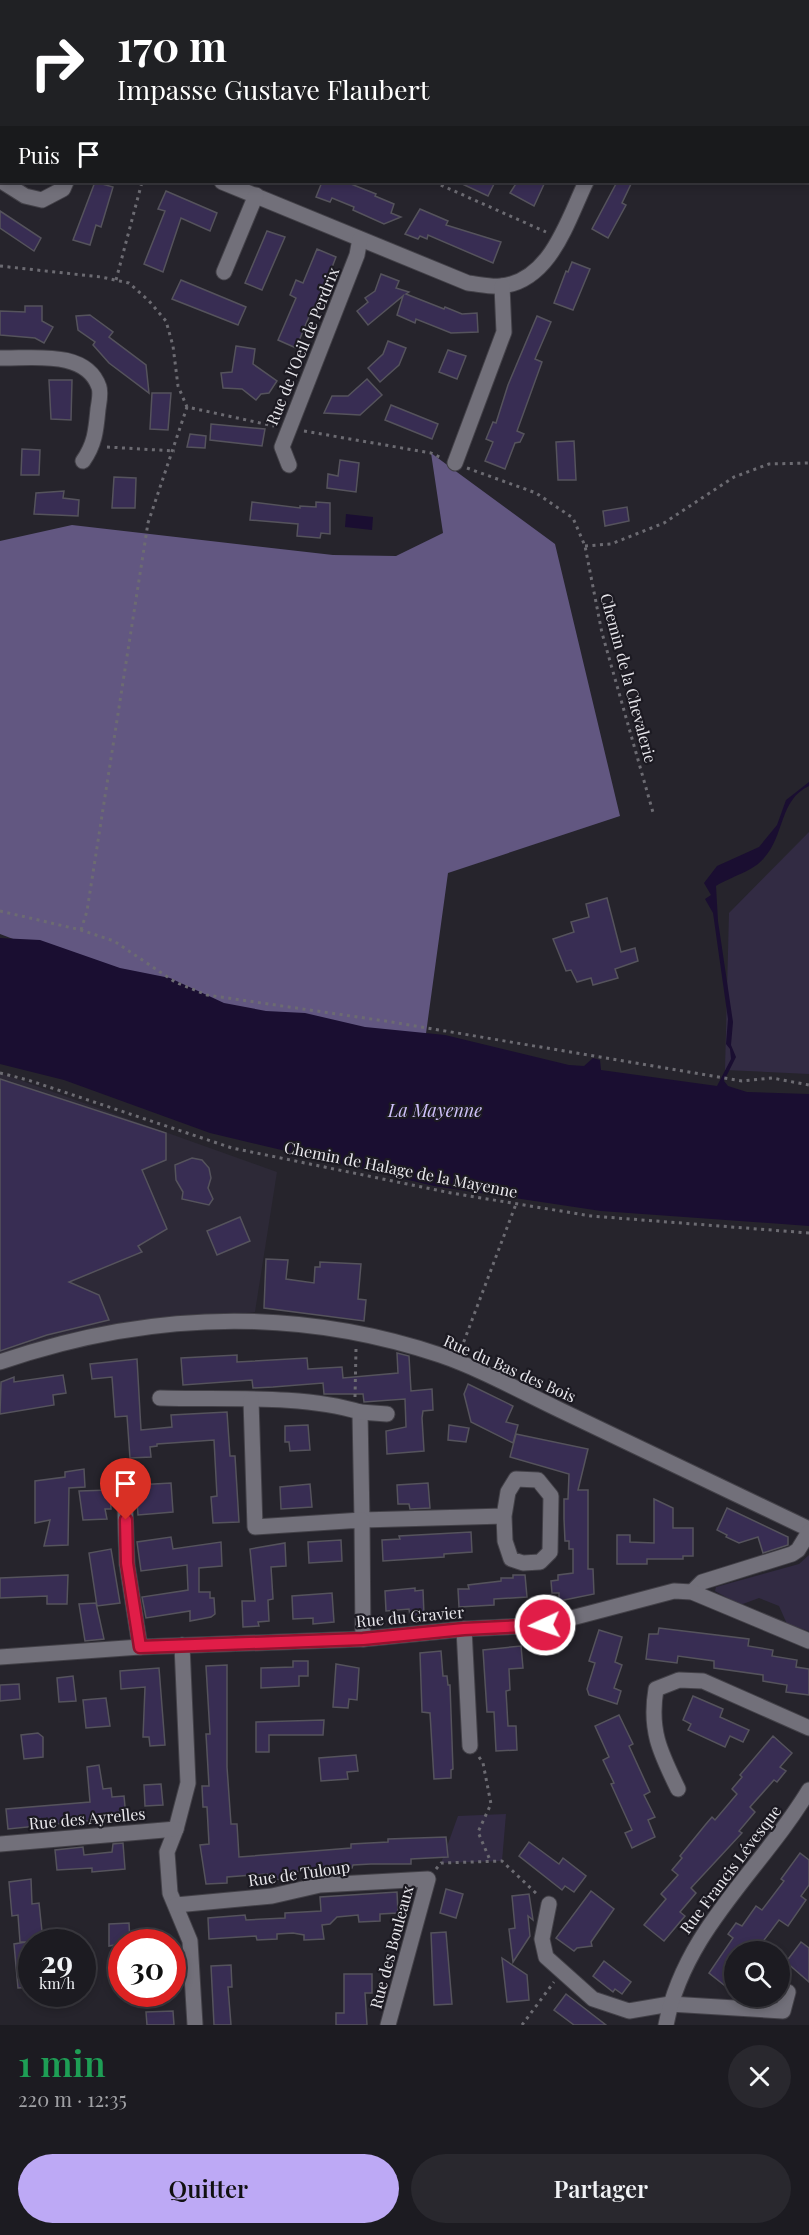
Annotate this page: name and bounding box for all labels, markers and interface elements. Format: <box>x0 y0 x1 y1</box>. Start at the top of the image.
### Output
text: 170 m <box>117 17 227 73</box>
icon: right <box>18 24 96 102</box>
text: Impasse Gustave Flaubert <box>117 71 429 107</box>
icon: arrive <box>72 138 105 171</box>
text: Puis <box>18 140 60 170</box>
street label: Rue de l'Oeil de Perdrix <box>261 263 344 428</box>
street label: Chemin de la Chevalerie <box>596 591 662 765</box>
water label: La Mayenne <box>387 1098 482 1122</box>
street label: Chemin de Halage de la Mayenne <box>282 1136 520 1202</box>
street label: Rue du Bas des Bois <box>441 1329 579 1407</box>
pin <box>100 1458 151 1520</box>
icon: arrive <box>109 1467 142 1500</box>
position arrow <box>513 1593 577 1657</box>
street label: Rue du Gravier <box>355 1601 465 1631</box>
street label: Rue Francis Lévesque <box>675 1800 785 1938</box>
street label: Rue des Ayrelles <box>28 1802 146 1834</box>
street label: Rue de Tuloup <box>247 1855 351 1891</box>
street label: Rue des Bouleaux <box>365 1883 418 2011</box>
speed limit sign: 30 <box>108 1929 186 2007</box>
text: 29 <box>41 1941 73 1981</box>
map controls <box>724 1941 790 2007</box>
button: search <box>724 1941 790 2007</box>
text: km/h <box>39 1973 75 1993</box>
text: 1 min <box>18 2038 106 2086</box>
button: close <box>728 2045 791 2108</box>
text: 220 m · 12:35 <box>18 2085 127 2112</box>
button: Quitter <box>18 2154 399 2223</box>
button: Partager <box>411 2154 791 2223</box>

